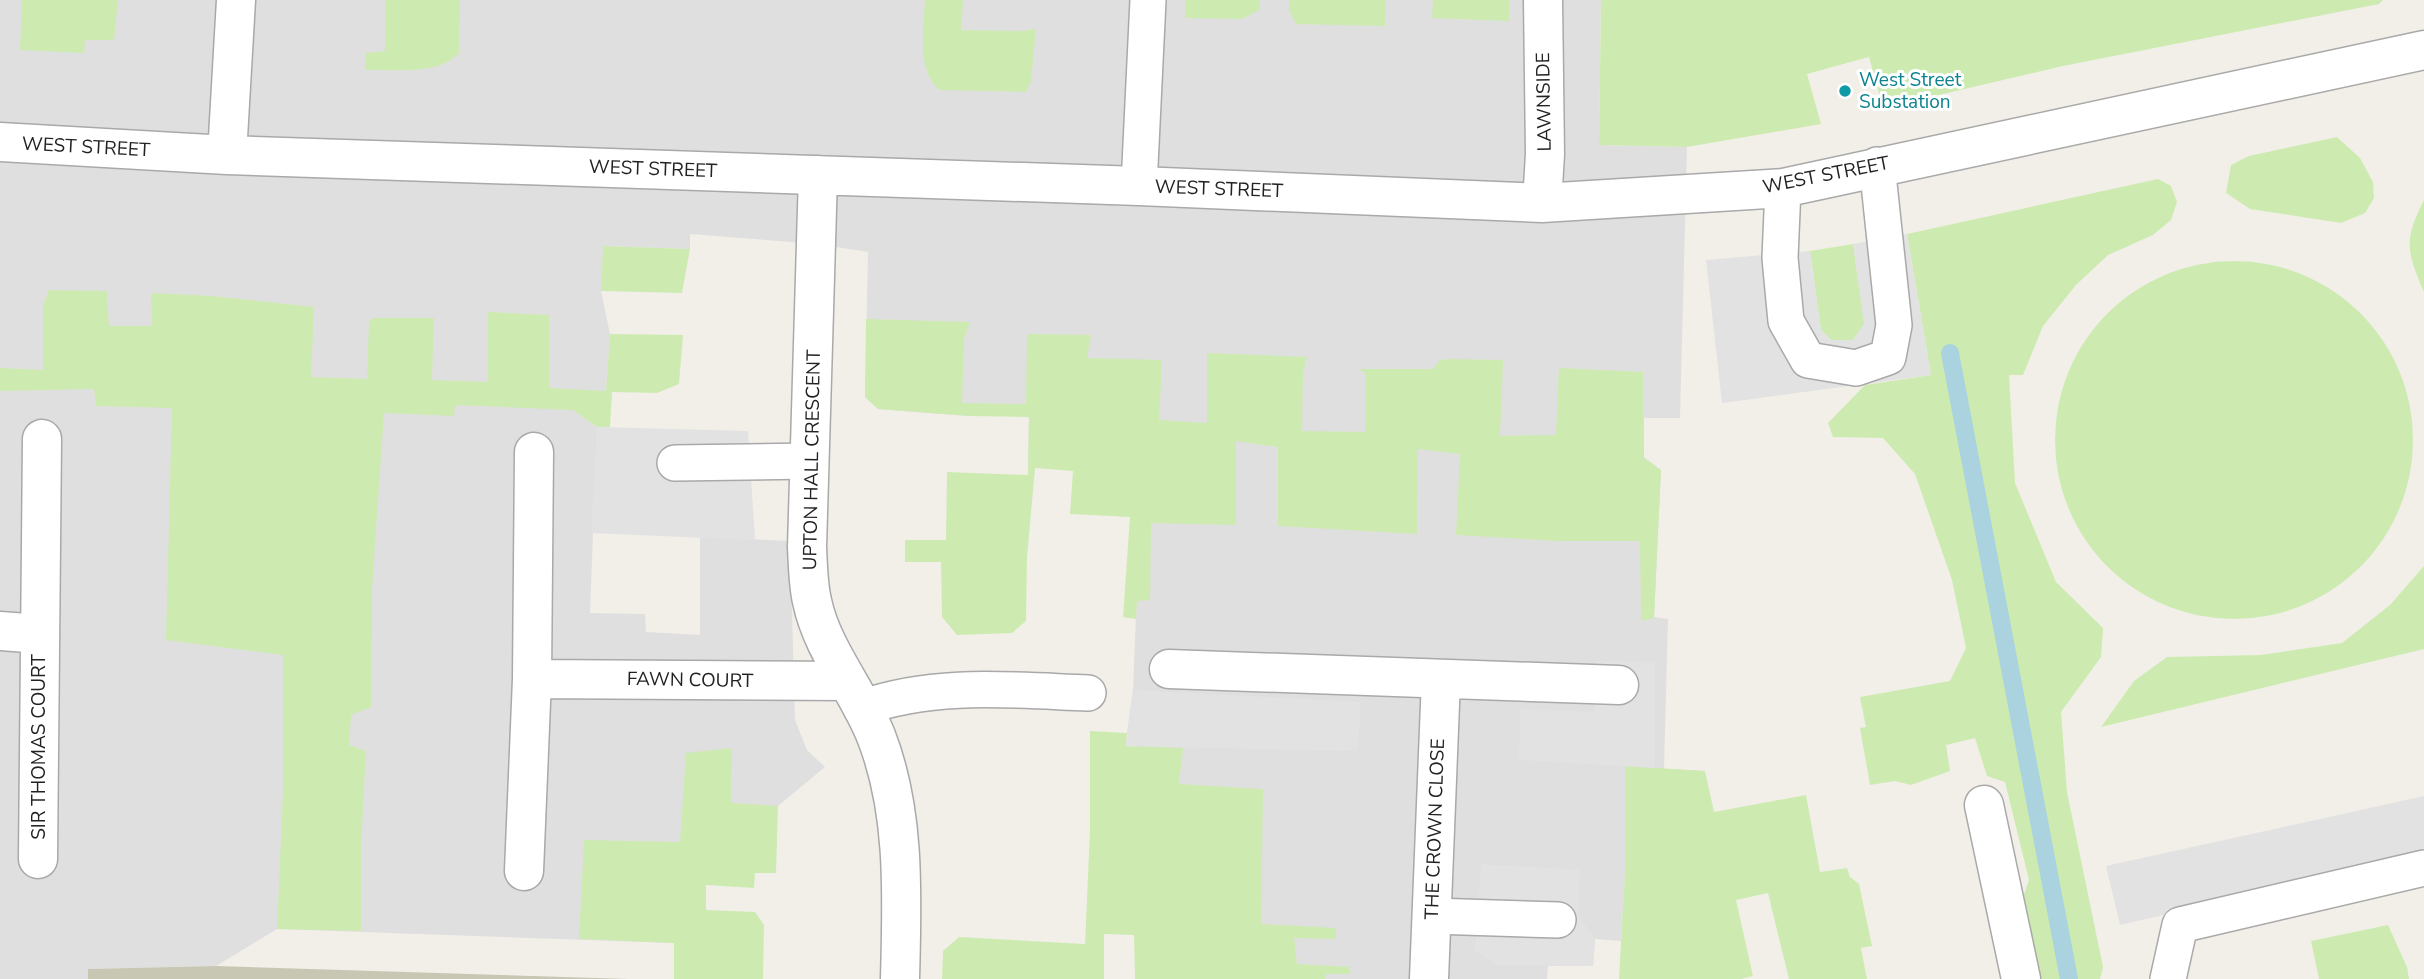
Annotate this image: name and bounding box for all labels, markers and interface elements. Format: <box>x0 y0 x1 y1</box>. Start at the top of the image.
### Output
street label: LAWNSIDE <box>1530 52 1558 152</box>
place label: West Street Substation <box>1859 67 1962 115</box>
marker: West Street Substation <box>1837 83 1853 99</box>
street label: WEST STREET <box>21 131 151 163</box>
street label: WEST STREET <box>1760 150 1892 200</box>
street label: WEST STREET <box>588 154 718 184</box>
street label: WEST STREET <box>1154 174 1284 204</box>
street label: UPTON HALL CRESCENT <box>797 349 827 571</box>
street label: SIR THOMAS COURT <box>26 654 52 840</box>
street label: FAWN COURT <box>627 666 754 694</box>
street label: THE CROWN CLOSE <box>1419 738 1451 920</box>

